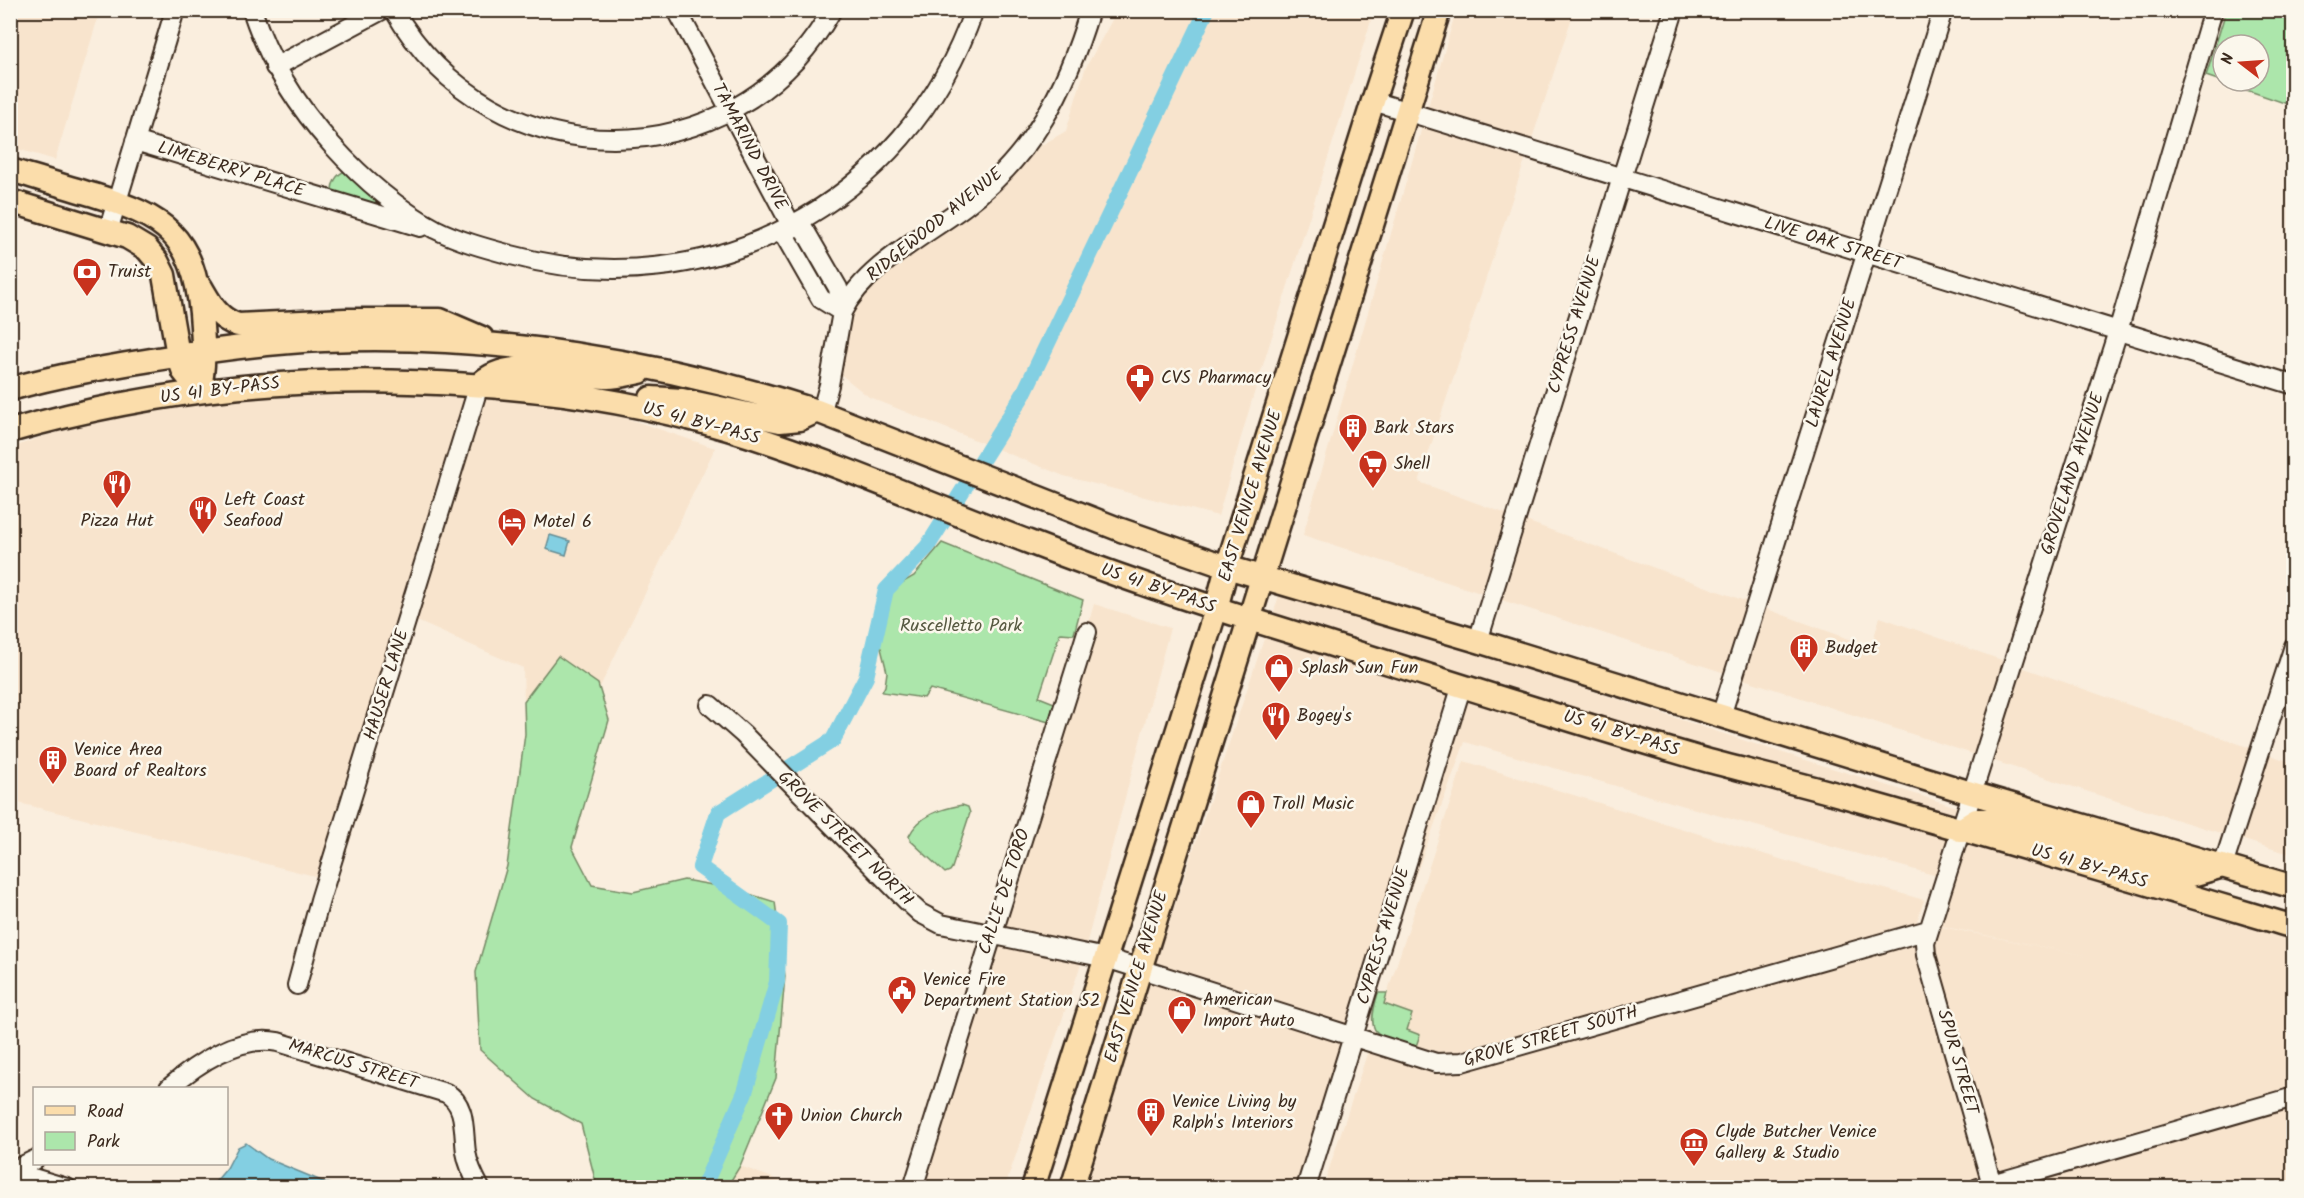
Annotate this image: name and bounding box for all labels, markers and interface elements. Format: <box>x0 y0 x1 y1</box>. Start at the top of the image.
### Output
north arrow <box>2211 33 2271 93</box>
text: N <box>2215 51 2242 68</box>
street label: TAMARIND DRIVE <box>703 78 795 216</box>
street label: LIMEBERRY PLACE <box>154 134 309 206</box>
street label: RIDGEWOOD AVENUE <box>860 160 1010 289</box>
street label: LIVE OAK STREET <box>1760 209 1907 279</box>
street label: CYPRESS AVENUE <box>1540 252 1610 398</box>
bank icon: Truist <box>71 256 103 298</box>
place label: Truist <box>108 258 152 287</box>
street label: LAUREL AVENUE <box>1799 294 1866 431</box>
pharmacy icon: CVS Pharmacy <box>1124 362 1156 404</box>
place label: CVS Pharmacy <box>1161 364 1272 393</box>
street label: US 41 BY-PASS <box>159 369 282 413</box>
street label: GROVELAND AVENUE <box>2033 389 2113 559</box>
street label: US 41 BY-PASS <box>639 394 763 454</box>
street label: EAST VENICE AVENUE <box>1211 406 1291 586</box>
building icon: Bark Stars <box>1337 412 1369 454</box>
place label: Bark Stars <box>1374 414 1454 443</box>
supermarket icon: Shell <box>1357 448 1389 490</box>
place label: Shell <box>1394 450 1431 479</box>
restaurant icon: Pizza Hut <box>101 468 133 510</box>
place label: Left Coast Seafood <box>224 486 306 536</box>
restaurant icon: Left Coast Seafood <box>187 494 219 536</box>
hotel icon: Motel 6 <box>496 506 528 548</box>
place label: Pizza Hut <box>80 507 155 536</box>
place label: Motel 6 <box>533 508 592 537</box>
street label: US 41 BY-PASS <box>1096 556 1220 622</box>
park label: Ruscelletto Park <box>900 612 1022 641</box>
street label: HAUSER LANE <box>356 625 418 744</box>
building icon: Budget <box>1788 632 1820 674</box>
place label: Budget <box>1825 634 1879 663</box>
shop icon: Splash Sun Fun <box>1263 652 1295 694</box>
place label: Splash Sun Fun <box>1300 654 1418 683</box>
restaurant icon: Bogey's <box>1260 700 1292 742</box>
place label: Bogey's <box>1297 702 1352 731</box>
street label: US 41 BY-PASS <box>1559 703 1683 766</box>
place label: Venice Area Board of Realtors <box>74 736 207 786</box>
building icon: Venice Area Board of Realtors <box>37 744 69 786</box>
street label: GROVE STREET NORTH <box>770 764 920 914</box>
shop icon: Troll Music <box>1235 788 1267 830</box>
place label: Troll Music <box>1272 790 1355 819</box>
street label: CALLE DE TORO <box>971 825 1039 959</box>
street label: US 41 BY-PASS <box>2027 836 2151 898</box>
street label: CYPRESS AVENUE <box>1349 863 1419 1009</box>
street label: EAST VENICE AVENUE <box>1097 887 1177 1067</box>
place label: Venice Fire Department Station 52 <box>923 966 1100 1016</box>
public building icon: Venice Fire Department Station 52 <box>886 974 918 1016</box>
place label: American Import Auto <box>1203 986 1295 1036</box>
shop icon: American Import Auto <box>1166 994 1198 1036</box>
street label: GROVE STREET SOUTH <box>1460 998 1642 1076</box>
street label: SPUR STREET <box>1928 1006 1986 1119</box>
street label: MARCUS STREET <box>285 1031 423 1099</box>
legend <box>33 1087 228 1165</box>
place label: Venice Living by Ralph's Interiors <box>1172 1088 1297 1138</box>
building icon: Venice Living by Ralph's Interiors <box>1135 1096 1167 1138</box>
text: Road <box>87 1098 124 1127</box>
church icon: Union Church <box>763 1100 795 1142</box>
place label: Union Church <box>800 1102 902 1131</box>
place label: Clyde Butcher Venice Gallery & Studio <box>1715 1118 1877 1168</box>
museum icon: Clyde Butcher Venice Gallery & Studio <box>1678 1126 1710 1168</box>
text: Park <box>87 1128 120 1157</box>

